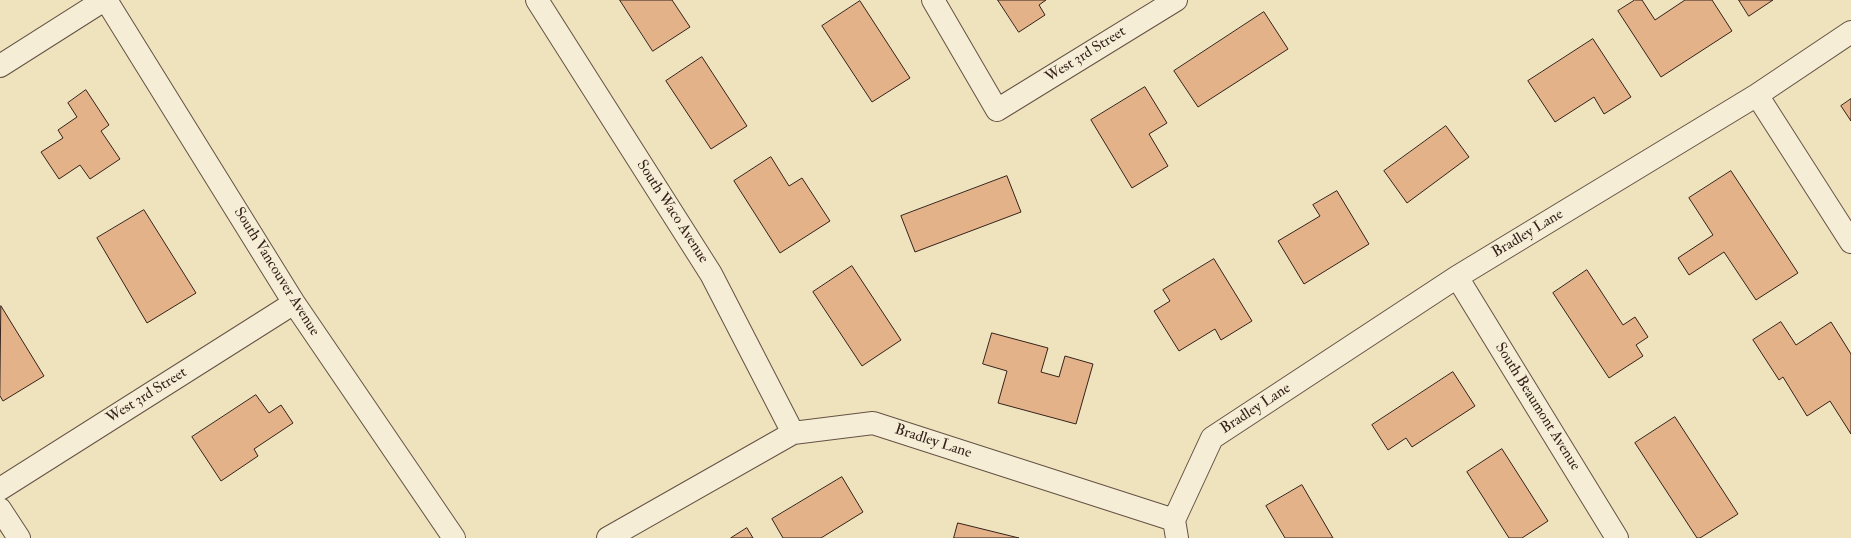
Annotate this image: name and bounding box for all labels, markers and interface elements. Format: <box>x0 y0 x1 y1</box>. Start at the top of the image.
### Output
street label: West 3rd Street <box>1043 23 1129 87</box>
street label: South Waco Avenue <box>632 157 712 267</box>
street label: South Vancouver Avenue <box>229 204 323 340</box>
street label: Bradley Lane <box>1489 206 1567 262</box>
street label: South Beaumont Avenue <box>1490 340 1584 474</box>
street label: West 3rd Street <box>104 364 190 428</box>
street label: Bradley Lane <box>1218 380 1294 438</box>
street label: Bradley Lane <box>892 421 974 463</box>

